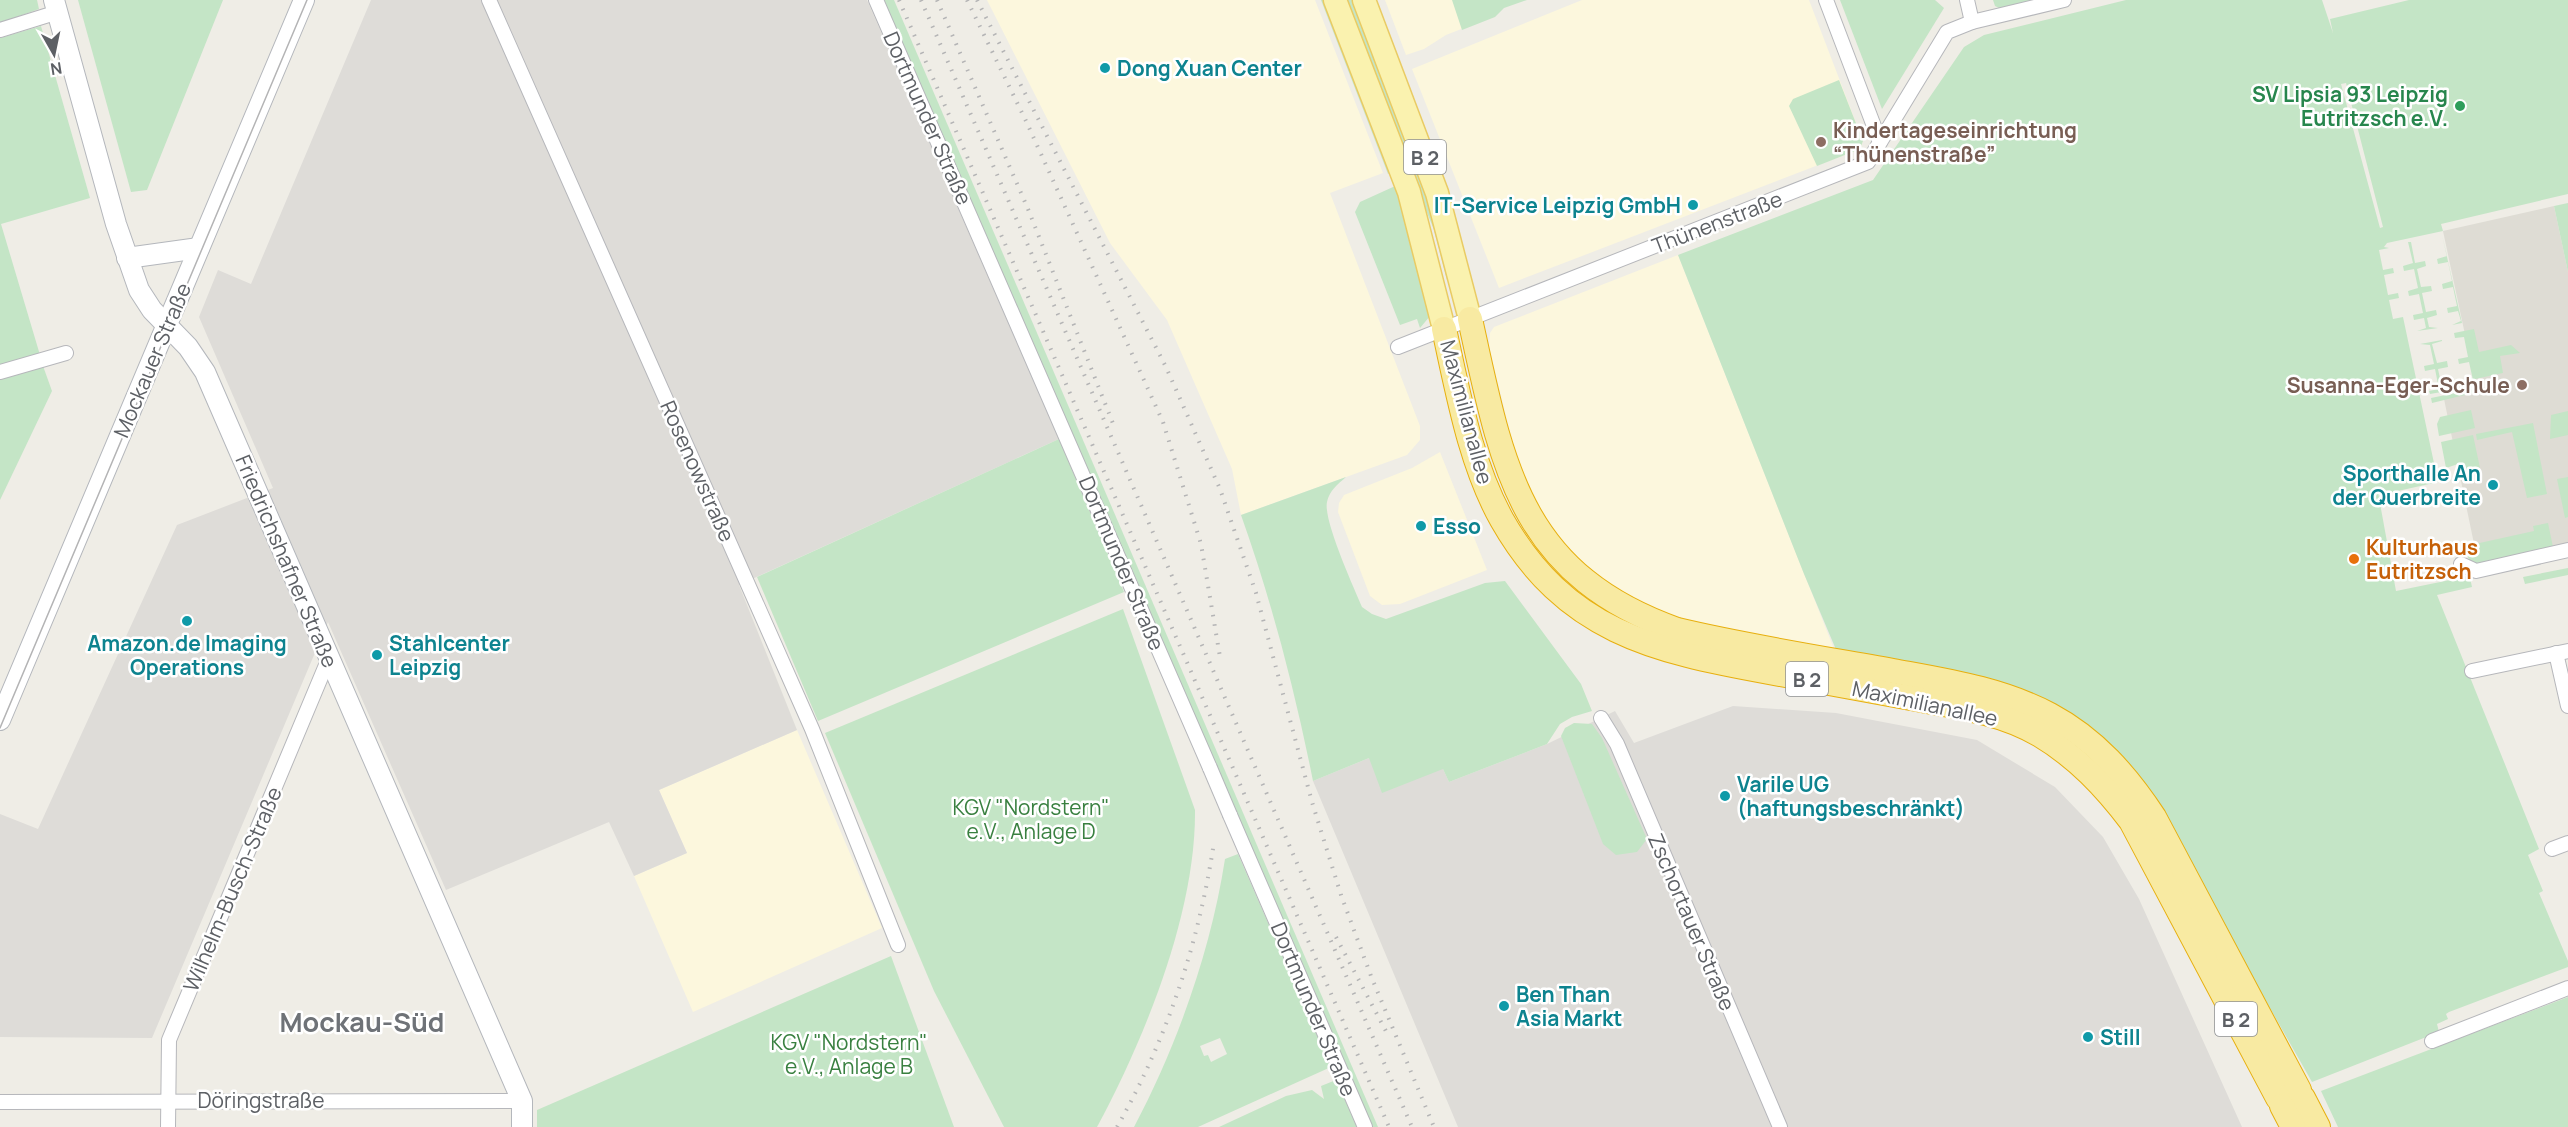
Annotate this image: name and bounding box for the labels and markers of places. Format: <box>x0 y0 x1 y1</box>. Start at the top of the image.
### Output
place label: Dong Xuan Center <box>1117 54 1302 82</box>
marker: Dong Xuan Center <box>1098 61 1112 75</box>
place label: SV Lipsia 93 Leipzig Eutritzsch e.V. <box>2252 80 2448 132</box>
marker: SV Lipsia 93 Leipzig Eutritzsch e.V. <box>2453 99 2467 113</box>
place label: Kindertageseinrichtung “Thünenstraße” <box>1833 116 2077 168</box>
marker: Kindertageseinrichtung “Thünenstraße” <box>1814 135 1828 149</box>
place label: IT-Service Leipzig GmbH <box>1434 191 1681 219</box>
marker: IT-Service Leipzig GmbH <box>1686 198 1700 212</box>
place label: Susanna-Eger-Schule <box>2287 371 2510 399</box>
marker: Susanna-Eger-Schule <box>2515 378 2529 392</box>
place label: Sporthalle An der Querbreite <box>2332 459 2481 511</box>
marker: Sporthalle An der Querbreite <box>2486 478 2500 492</box>
place label: Esso <box>1433 512 1481 540</box>
marker: Esso <box>1414 519 1428 533</box>
place label: Kulturhaus Eutritzsch <box>2366 533 2478 585</box>
marker: Kulturhaus Eutritzsch <box>2347 552 2361 566</box>
marker: Amazon.de Imaging Operations <box>180 614 194 628</box>
place label: Amazon.de Imaging Operations <box>87 629 287 681</box>
place label: Stahlcenter Leipzig <box>389 629 510 681</box>
marker: Stahlcenter Leipzig <box>370 648 384 662</box>
place label: Varile UG (haftungsbeschränkt) <box>1737 770 1965 822</box>
marker: Varile UG (haftungsbeschränkt) <box>1718 789 1732 803</box>
place label: Ben Than Asia Markt <box>1516 980 1622 1032</box>
marker: Ben Than Asia Markt <box>1497 999 1511 1013</box>
place label: Still <box>2100 1023 2141 1051</box>
marker: Still <box>2081 1030 2095 1044</box>

